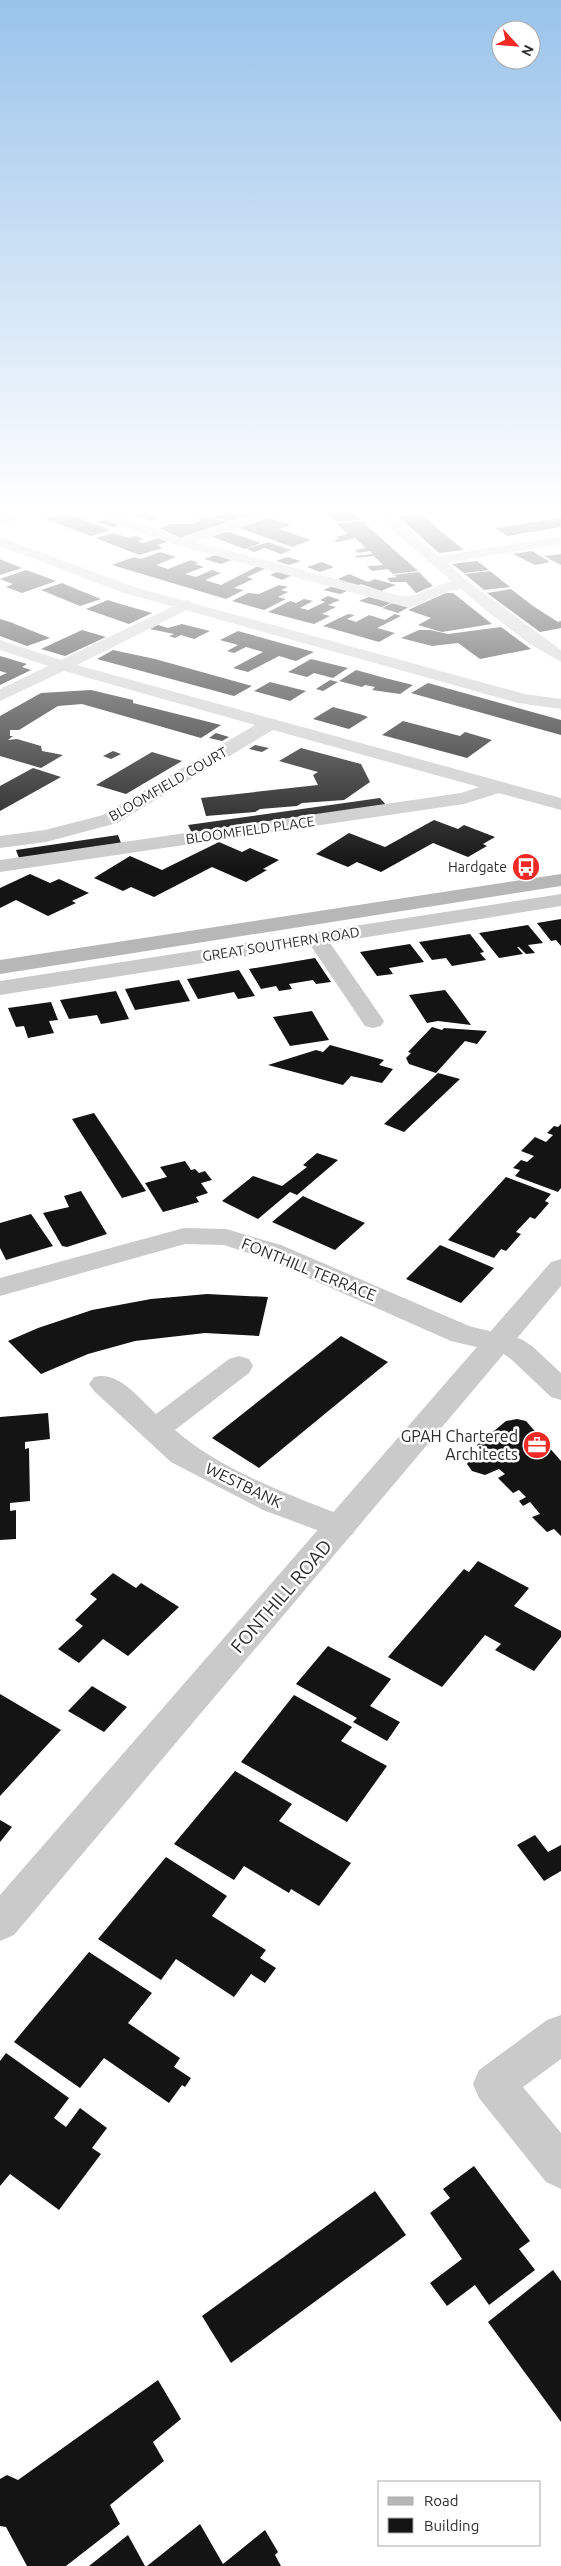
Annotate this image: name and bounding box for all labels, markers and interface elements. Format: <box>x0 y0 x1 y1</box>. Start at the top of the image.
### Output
north arrow <box>491 20 541 70</box>
text: N <box>518 42 537 59</box>
street label: BLOOMFIELD COURT <box>106 744 230 824</box>
street label: BLOOMFIELD PLACE <box>185 813 316 847</box>
bus stop icon: Hardgate <box>511 852 541 882</box>
place label: Hardgate <box>448 859 507 875</box>
street label: GREAT SOUTHERN ROAD <box>201 924 361 964</box>
street label: FONTHILL TERRACE <box>239 1234 379 1304</box>
place label: GPAH Chartered Architects <box>401 1427 518 1463</box>
office icon: GPAH Chartered Architects <box>522 1430 552 1460</box>
street label: WESTBANK <box>203 1459 285 1511</box>
street label: FONTHILL ROAD <box>226 1535 336 1657</box>
legend <box>378 2481 541 2546</box>
text: Road <box>424 2492 459 2509</box>
text: Building <box>424 2517 479 2534</box>

